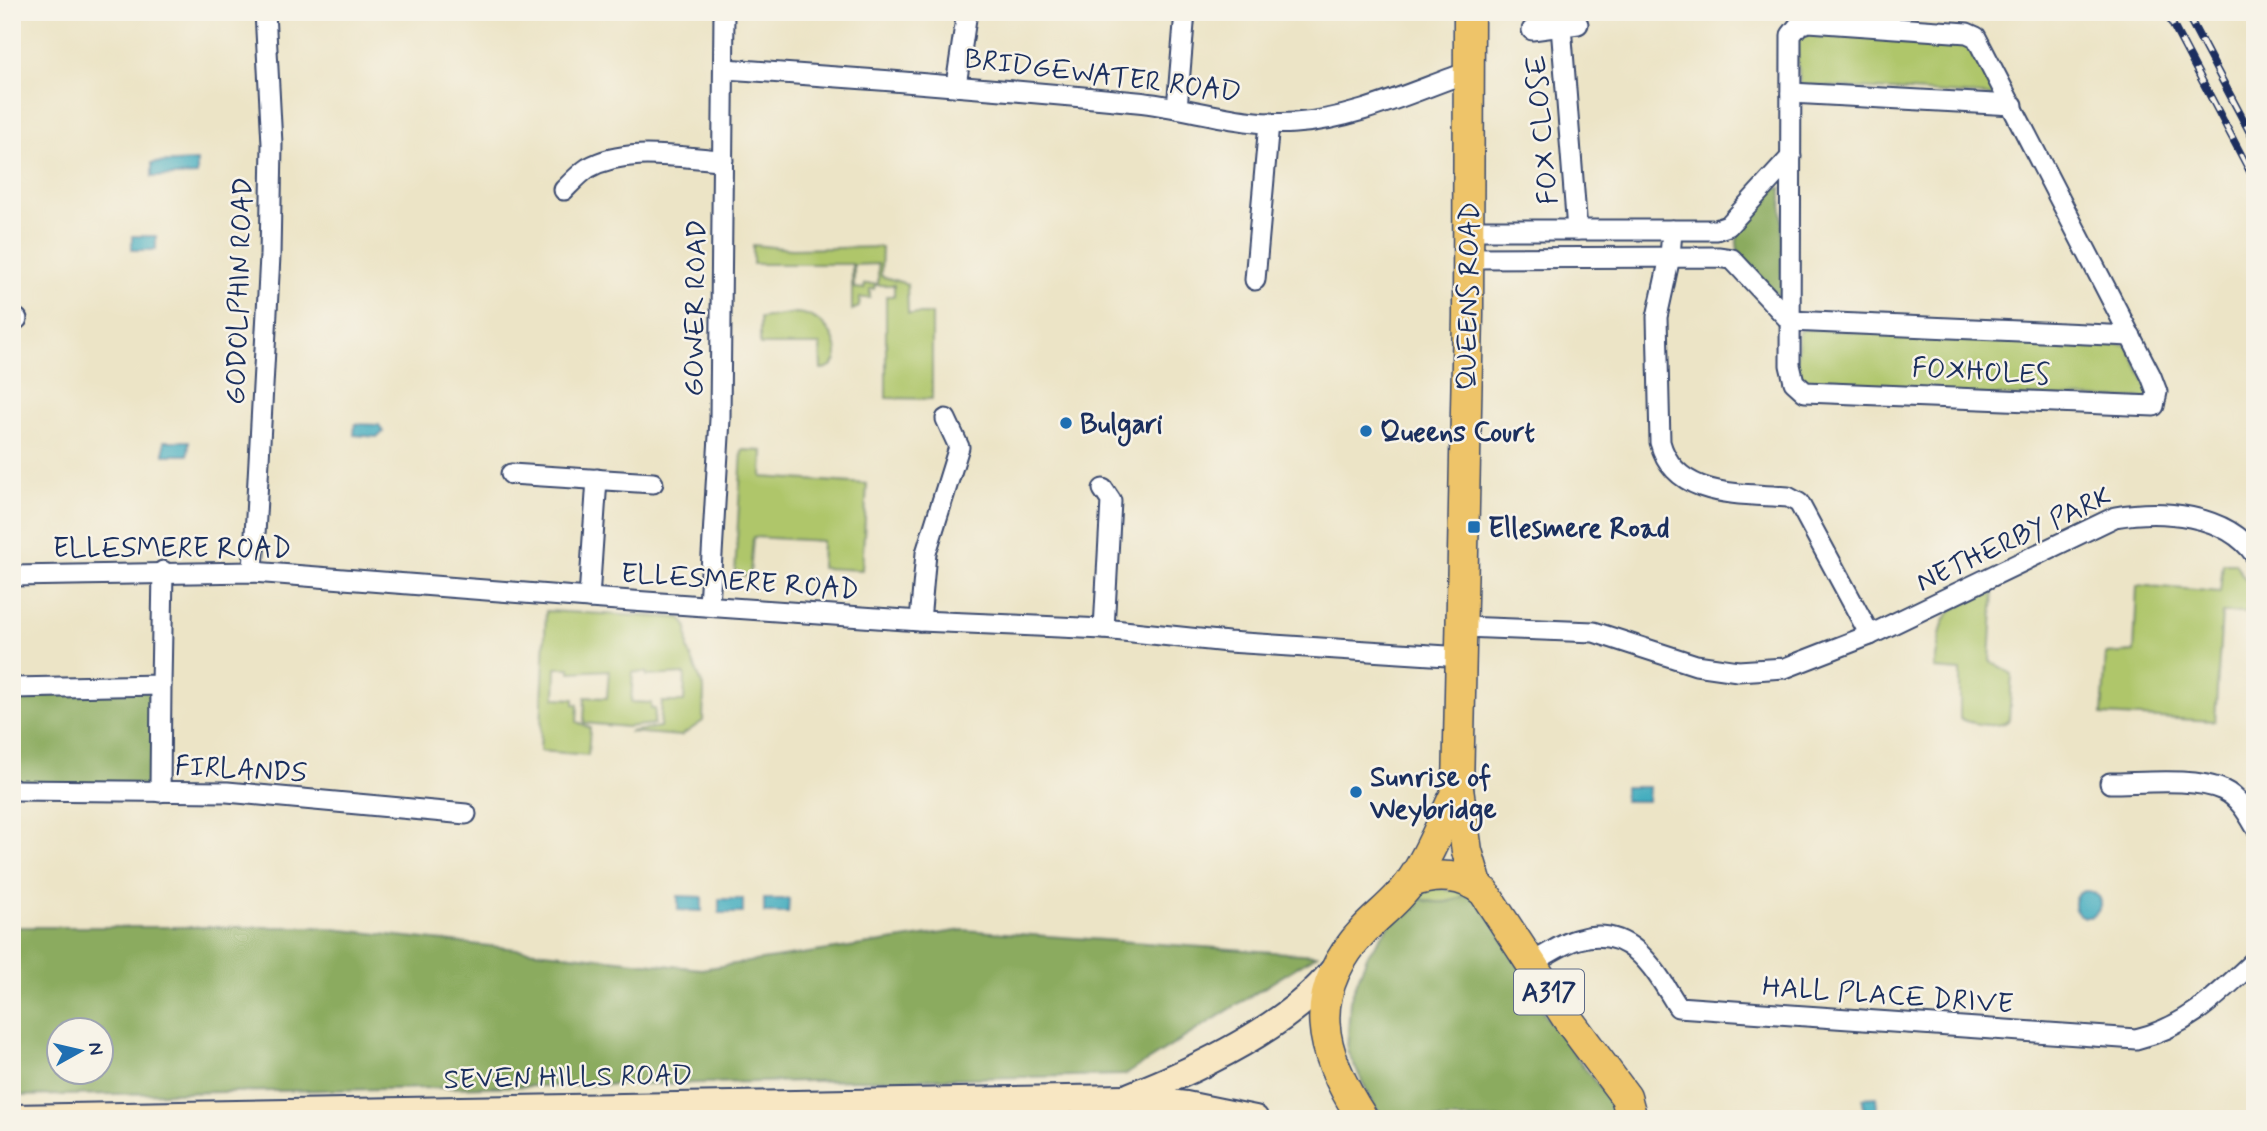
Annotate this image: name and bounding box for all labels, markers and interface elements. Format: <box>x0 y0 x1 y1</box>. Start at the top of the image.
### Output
street label: BRIDGEWATER ROAD <box>962 41 1243 112</box>
street label: FOX CLOSE <box>1519 54 1568 206</box>
street label: GODOLPHIN ROAD <box>218 177 263 406</box>
street label: QUEENS ROAD <box>1449 201 1490 391</box>
street label: GOWER ROAD <box>676 219 717 397</box>
street label: FOXHOLES <box>1911 350 2051 395</box>
place label: Bulgari <box>1080 407 1163 447</box>
marker: Bulgari <box>1058 415 1074 431</box>
place label: Queens Court <box>1380 415 1536 452</box>
marker: Queens Court <box>1358 423 1374 439</box>
street label: NETHERBY PARK <box>1910 479 2118 602</box>
place label: Ellesmere Road <box>1488 511 1670 548</box>
marker: Ellesmere Road <box>1466 519 1482 535</box>
street label: ELLESMERE ROAD <box>53 531 291 568</box>
street label: ELLESMERE ROAD <box>620 556 860 609</box>
street label: FIRLANDS <box>174 749 308 792</box>
place label: Sunrise of Weybridge <box>1370 760 1497 832</box>
marker: Sunrise of Weybridge <box>1348 784 1364 800</box>
street label: HALL PLACE DRIVE <box>1761 969 2015 1024</box>
road number: A317 <box>1514 970 1584 1015</box>
north arrow <box>46 1016 116 1086</box>
text: N <box>82 1041 109 1057</box>
street label: SEVEN HILLS ROAD <box>443 1058 693 1099</box>

